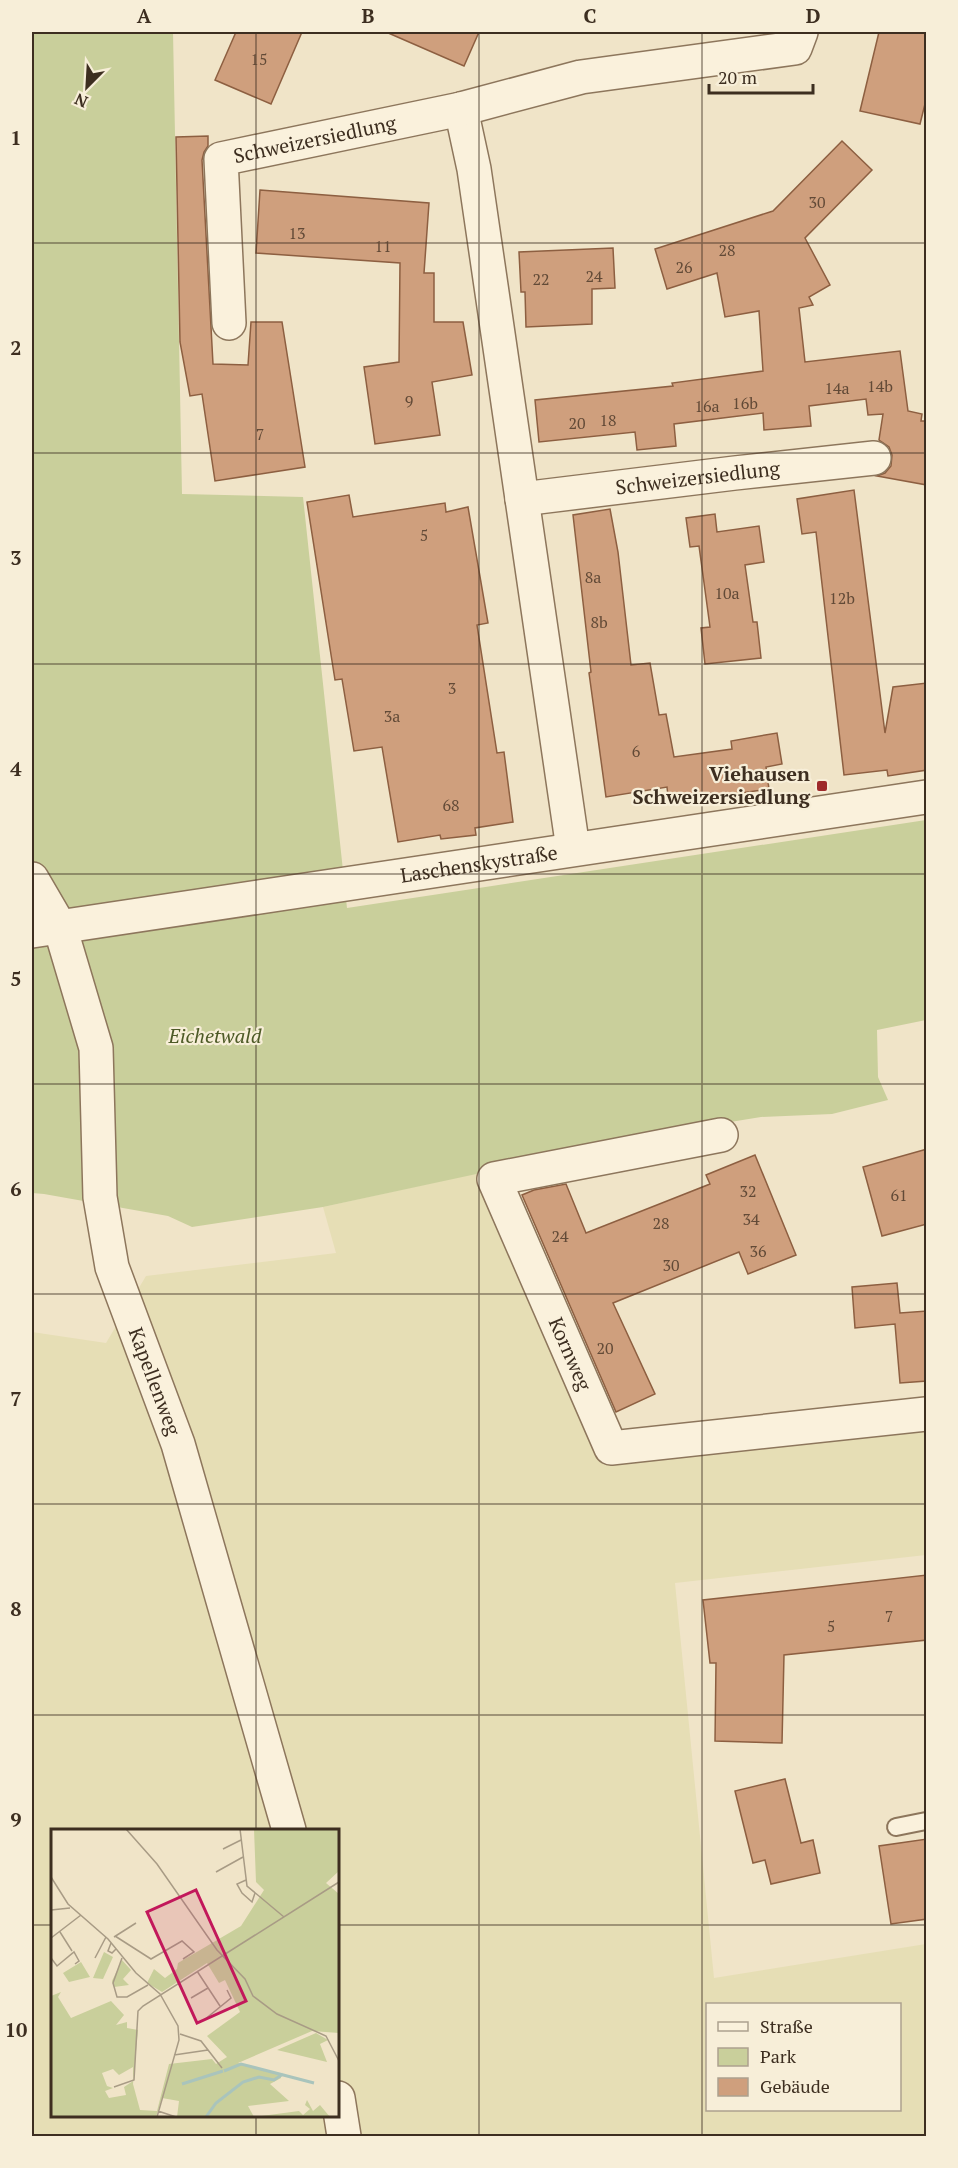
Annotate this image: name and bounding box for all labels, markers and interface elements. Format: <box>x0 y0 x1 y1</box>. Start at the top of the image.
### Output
text: A <box>137 2 152 29</box>
text: B <box>362 2 375 29</box>
text: C <box>583 2 597 29</box>
text: D <box>806 2 820 29</box>
house number: 15 <box>250 48 268 70</box>
north arrow <box>57 57 117 117</box>
scale bar <box>709 57 812 95</box>
text: 20 m <box>718 65 758 89</box>
text: N <box>71 88 91 113</box>
street label: Schweizersiedlung <box>231 109 399 169</box>
text: 1 <box>10 124 22 151</box>
house number: 30 <box>808 191 826 213</box>
house number: 13 <box>288 222 306 244</box>
house number: 11 <box>374 235 392 257</box>
house number: 28 <box>718 239 736 261</box>
house number: 26 <box>675 256 693 278</box>
house number: 24 <box>585 265 603 287</box>
house number: 22 <box>532 268 550 290</box>
text: 2 <box>10 334 22 361</box>
house number: 14b <box>867 375 893 397</box>
house number: 14a <box>824 377 850 399</box>
house number: 9 <box>405 390 413 412</box>
house number: 16b <box>732 392 758 414</box>
house number: 16a <box>694 395 720 417</box>
house number: 18 <box>599 409 617 431</box>
house number: 20 <box>568 412 586 434</box>
house number: 7 <box>256 423 264 445</box>
street label: Schweizersiedlung <box>614 454 782 500</box>
house number: 5 <box>420 524 428 546</box>
text: 3 <box>10 544 22 571</box>
house number: 8a <box>585 566 601 588</box>
house number: 10a <box>714 582 740 604</box>
house number: 12b <box>829 587 855 609</box>
house number: 8b <box>590 611 608 633</box>
house number: 3 <box>448 677 456 699</box>
house number: 3a <box>384 705 400 727</box>
house number: 6 <box>632 740 641 762</box>
text: 4 <box>10 755 22 782</box>
place label: Viehausen Schweizersiedlung <box>633 760 811 810</box>
marker: Viehausen Schweizersiedlung <box>815 779 829 793</box>
house number: 68 <box>442 794 460 816</box>
street label: Laschenskystraße <box>398 838 559 889</box>
text: 5 <box>10 965 22 992</box>
park label: Eichetwald <box>168 1022 262 1049</box>
text: 6 <box>10 1175 22 1202</box>
house number: 32 <box>739 1180 757 1202</box>
house number: 61 <box>890 1184 908 1206</box>
house number: 34 <box>742 1208 760 1230</box>
house number: 28 <box>652 1212 670 1234</box>
house number: 24 <box>551 1225 569 1247</box>
house number: 36 <box>749 1240 767 1262</box>
house number: 30 <box>662 1254 680 1276</box>
street label: Kornweg <box>543 1313 599 1395</box>
street label: Kapellenweg <box>123 1323 188 1440</box>
house number: 20 <box>596 1337 614 1359</box>
text: 7 <box>10 1385 22 1412</box>
text: 8 <box>10 1595 22 1622</box>
house number: 7 <box>885 1605 893 1627</box>
house number: 5 <box>827 1615 835 1637</box>
text: 9 <box>10 1806 22 1833</box>
inset map <box>51 1829 339 2117</box>
legend <box>706 2003 901 2111</box>
text: Straße <box>760 2014 813 2038</box>
text: 10 <box>5 2016 27 2043</box>
text: Park <box>760 2044 797 2068</box>
text: Gebäude <box>760 2074 830 2098</box>

